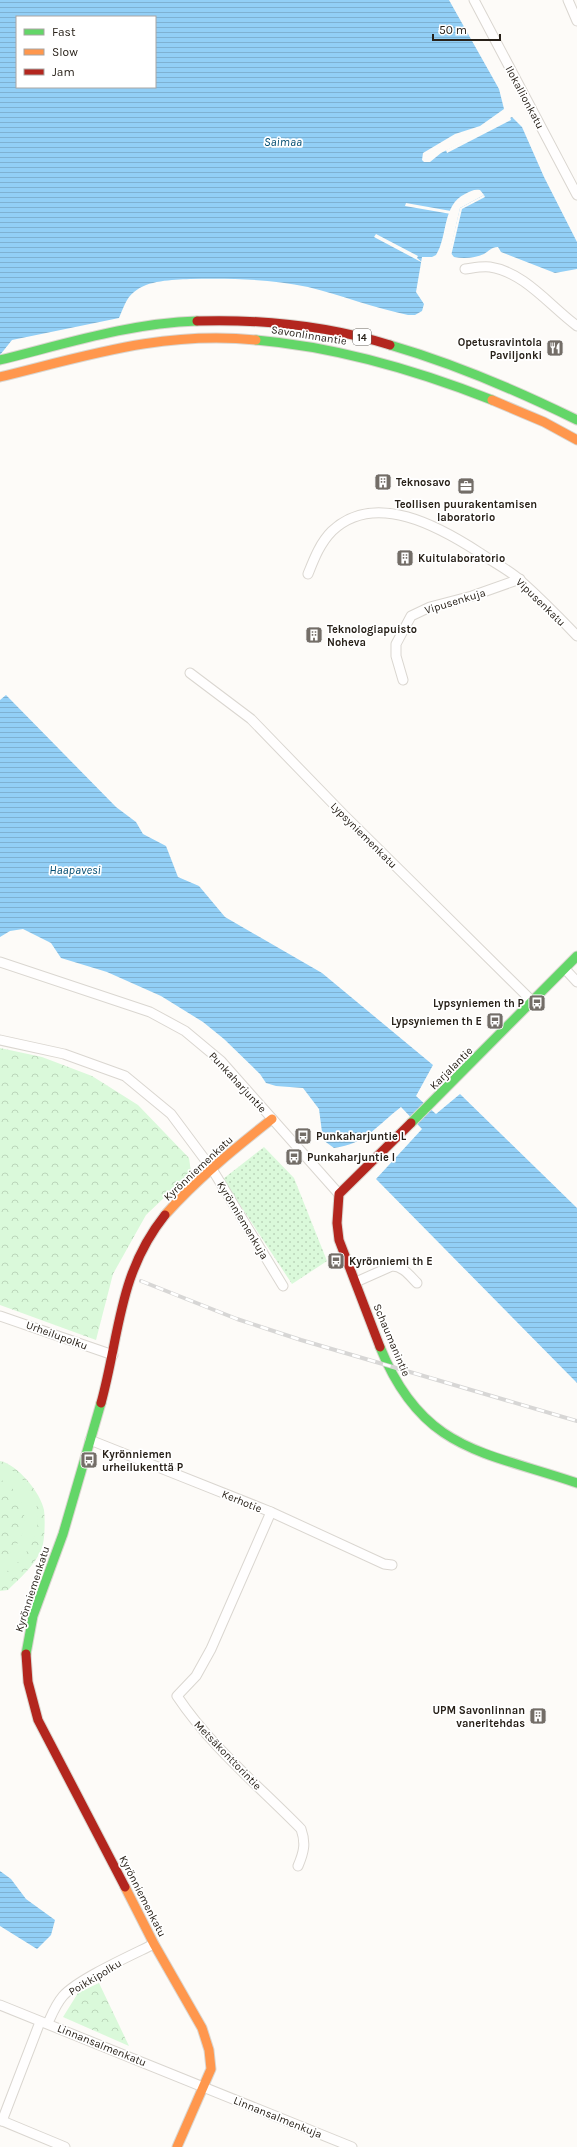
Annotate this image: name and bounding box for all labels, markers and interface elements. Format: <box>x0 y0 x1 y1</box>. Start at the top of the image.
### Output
legend <box>16 16 156 88</box>
scale bar <box>433 16 500 42</box>
text: 50 m <box>439 23 467 37</box>
text: Fast <box>52 25 76 39</box>
text: Slow <box>52 45 78 59</box>
street label: Ilokallionkatu <box>502 63 547 131</box>
text: Jam <box>52 65 75 79</box>
water label: Saimaa <box>264 135 302 149</box>
street label: Savonlinnantie <box>270 323 348 348</box>
road number: 14 <box>353 329 371 345</box>
place label: Opetusravintola Paviljonki <box>458 336 542 362</box>
restaurant icon: Opetusravintola Paviljonki <box>545 338 565 358</box>
building icon: Teknosavo <box>373 472 393 492</box>
place label: Teknosavo <box>396 476 451 489</box>
office icon: Teollisen puurakentamisen laboratorio <box>456 476 476 496</box>
place label: Teollisen puurakentamisen laboratorio <box>395 498 537 524</box>
building icon: Kuitulaboratorio <box>395 548 415 568</box>
place label: Kuitulaboratorio <box>418 552 505 565</box>
street label: Vipusenkatu <box>513 576 568 629</box>
street label: Vipusenkuja <box>423 586 487 617</box>
place label: Teknologiapuisto Noheva <box>327 623 417 649</box>
building icon: Teknologiapuisto Noheva <box>304 625 324 645</box>
street label: Lypsyniemenkatu <box>328 800 399 871</box>
water label: Haapavesi <box>49 863 101 877</box>
bus stop icon: Lypsyniemen th P <box>527 993 547 1013</box>
place label: Lypsyniemen th P <box>433 997 525 1010</box>
bus stop icon: Lypsyniemen th E <box>485 1011 505 1031</box>
place label: Lypsyniemen th E <box>391 1015 482 1028</box>
street label: Karjalantie <box>427 1044 476 1092</box>
street label: Punkaharjuntie <box>206 1049 269 1116</box>
bus stop icon: Punkaharjuntie L <box>293 1126 313 1146</box>
place label: Punkaharjuntie L <box>316 1130 407 1143</box>
street label: Kyrönniemenkatu <box>161 1133 236 1204</box>
bus stop icon: Punkaharjuntie I <box>284 1147 304 1167</box>
place label: Punkaharjuntie I <box>307 1151 395 1164</box>
street label: Kyrönniemenkuja <box>214 1179 271 1262</box>
bus stop icon: Kyrönniemi th E <box>326 1251 346 1271</box>
place label: Kyrönniemi th E <box>349 1255 433 1268</box>
street label: Schaumanintie <box>370 1302 413 1379</box>
street label: Urheilupolku <box>24 1318 90 1353</box>
place label: Kyrönniemen urheilukenttä P <box>102 1448 184 1474</box>
bus stop icon: Kyrönniemen urheilukenttä P <box>79 1450 99 1470</box>
street label: Kerhotie <box>220 1488 264 1515</box>
street label: Kyrönniemenkatu <box>12 1545 53 1634</box>
place label: UPM Savonlinnan vaneritehdas <box>432 1704 525 1730</box>
building icon: UPM Savonlinnan vaneritehdas <box>528 1706 548 1726</box>
street label: Metsäkonttorintie <box>191 1718 264 1793</box>
street label: Kyrönniemenkatu <box>116 1853 169 1939</box>
street label: Poikkipolku <box>66 1957 124 1998</box>
street label: Linnansalmenkatu <box>55 2022 148 2069</box>
street label: Linnansalmenkuja <box>232 2094 324 2141</box>

